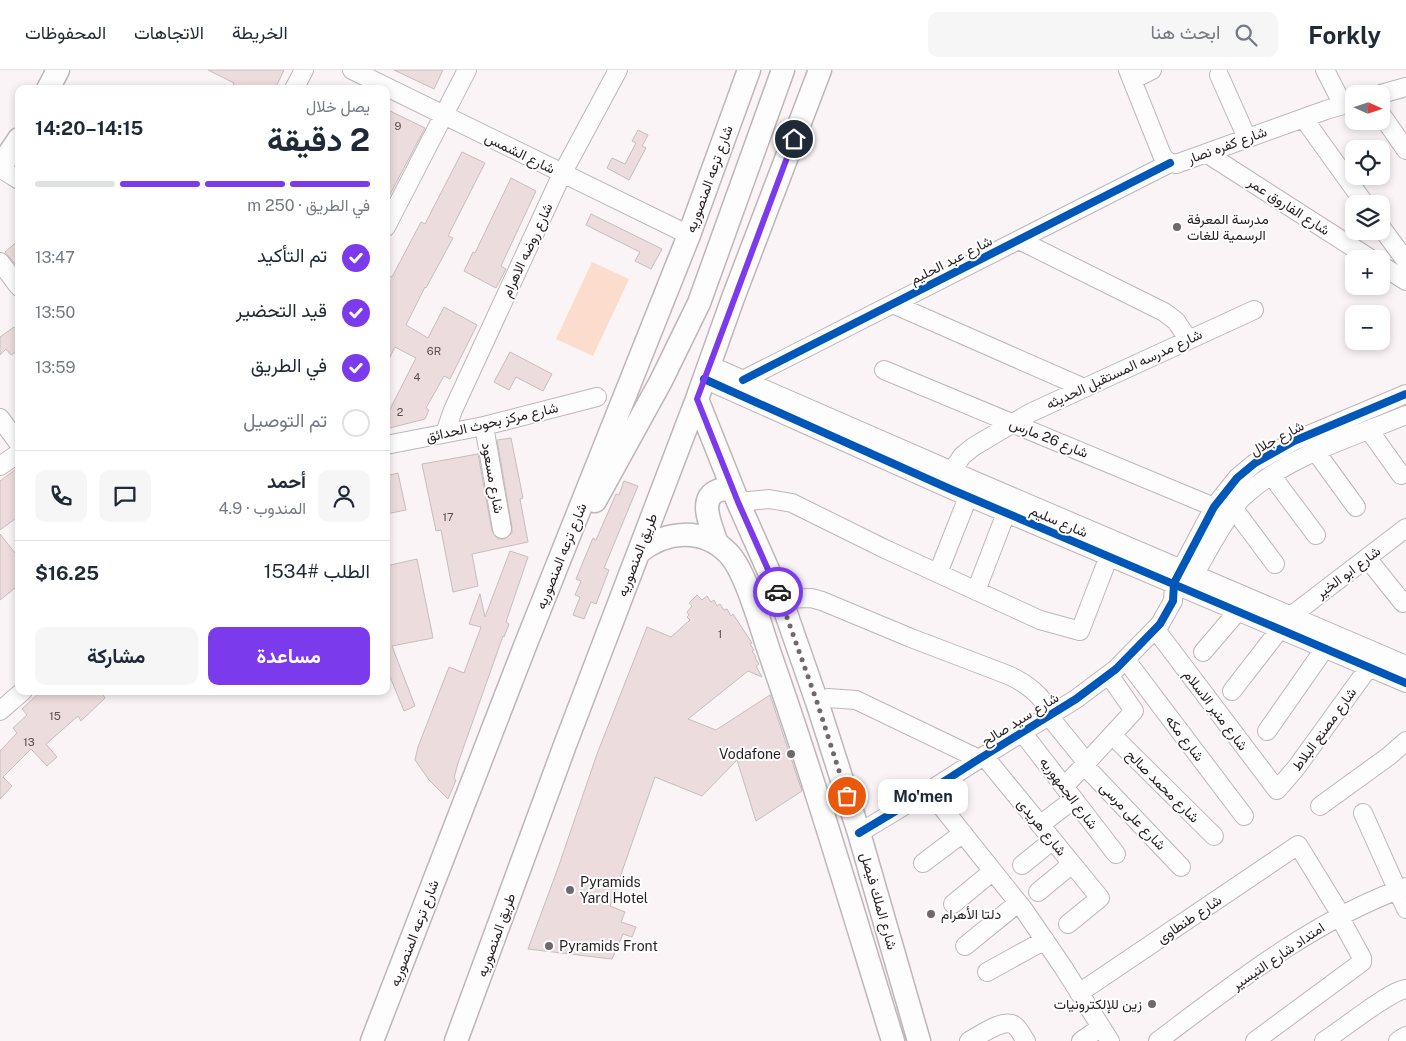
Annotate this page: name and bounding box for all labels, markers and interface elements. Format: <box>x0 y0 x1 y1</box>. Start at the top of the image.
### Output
search box <box>928 12 1278 57</box>
text: ابحث هنا <box>1151 21 1220 43</box>
icon: search <box>1232 21 1260 49</box>
text: Forkly <box>1308 21 1381 49</box>
text: المحفوظات <box>25 22 106 43</box>
text: الاتجاهات <box>134 22 204 43</box>
text: الخريطة <box>232 22 288 43</box>
north arrow <box>1345 85 1390 130</box>
map controls <box>1345 85 1390 350</box>
text: يصل خلال <box>306 97 370 116</box>
text: 14:15–14:20 <box>35 117 143 139</box>
pin <box>773 118 815 160</box>
house number: 9 <box>395 120 402 132</box>
text: 2 دقيقة <box>267 121 370 158</box>
street label: شارع ترعه المنصوريه <box>682 123 739 236</box>
street label: شارع كفره نصار <box>1184 123 1270 170</box>
icon: home <box>780 125 808 153</box>
street label: شارع الشمس <box>481 129 558 180</box>
button: locate <box>1345 140 1390 185</box>
street label: شارع الفاروق عمر <box>1243 173 1333 241</box>
button: layers <box>1345 195 1390 240</box>
text: في الطريق · 250 m <box>247 196 370 215</box>
street label: شارع روضه الاهرام <box>498 201 558 301</box>
place label: مدرسة المعرفة الرسمية للغات <box>1187 211 1269 244</box>
marker: مدرسة المعرفة الرسمية للغات <box>1171 221 1183 233</box>
street label: شارع عبد الحليم <box>907 232 996 290</box>
text: تم التأكيد <box>257 244 327 266</box>
icon: check <box>342 244 370 272</box>
text: 13:47 <box>35 248 75 267</box>
button: + <box>1345 250 1390 295</box>
text: قيد التحضير <box>236 299 327 321</box>
icon: check <box>342 299 370 327</box>
text: 13:50 <box>35 303 75 322</box>
button: − <box>1345 305 1390 350</box>
street label: شارع مدرسه المستقبل الحديثه <box>1043 326 1206 415</box>
house number: 6R <box>427 345 441 357</box>
text: في الطريق <box>251 354 327 376</box>
icon: check <box>342 354 370 382</box>
text: 13:59 <box>35 358 75 377</box>
house number: 4 <box>414 371 421 383</box>
street label: شارع مركز بحوث الحدائق <box>424 399 560 448</box>
house number: 2 <box>397 406 404 418</box>
text: تم التوصيل <box>243 409 327 431</box>
street label: شارع 26 مارس <box>1006 415 1091 464</box>
street label: شارع جلال <box>1247 417 1308 461</box>
street label: شارع مسعود <box>476 441 507 515</box>
button: phone <box>35 470 87 522</box>
button: chat <box>99 470 151 522</box>
text: أحمد <box>267 470 306 492</box>
button: person <box>318 470 370 522</box>
text: المندوب · 4.9 <box>219 499 306 518</box>
street label: شارع ترعه المنصوريه <box>532 501 592 612</box>
street label: شارع سليم <box>1027 502 1090 543</box>
house number: 17 <box>442 511 454 523</box>
street label: طريق المنصوريه <box>614 511 661 599</box>
street label: شارع ابو الخير <box>1312 543 1385 604</box>
text: الطلب #1534 <box>264 560 370 582</box>
text: $16.25 <box>35 562 99 584</box>
courier <box>753 567 803 617</box>
icon: car <box>764 578 792 606</box>
button: مشاركة <box>35 627 198 685</box>
button: مساعدة <box>208 627 370 685</box>
house number: 1 <box>718 628 722 640</box>
street label: شارع منبر الاسلام <box>1178 667 1251 755</box>
street label: شارع مصنع البلاط <box>1289 684 1362 775</box>
street label: شارع سيد صالح <box>979 689 1063 752</box>
house number: 15 <box>49 710 61 722</box>
street label: شارع مكه <box>1160 712 1207 766</box>
house number: 13 <box>23 736 35 748</box>
place label: Vodafone <box>719 746 781 762</box>
street label: شارع محمد صالح <box>1121 746 1203 828</box>
marker: Vodafone <box>785 748 797 760</box>
street label: شارع الجمهوريه <box>1034 754 1101 834</box>
pin <box>826 775 868 817</box>
callout: Mo'men <box>877 778 967 814</box>
street label: شارع على مرسى <box>1095 779 1169 855</box>
icon: bag <box>833 782 861 810</box>
text: Mo'men <box>893 787 953 806</box>
street label: شارع هريدى <box>1012 795 1070 860</box>
street label: شارع الملك فيصل <box>855 851 901 952</box>
place label: Pyramids Yard Hotel <box>580 874 648 906</box>
street label: شارع ترعه المنصوريه <box>386 877 444 990</box>
marker: Pyramids Yard Hotel <box>564 884 576 896</box>
street label: طريق المنصوريه <box>473 891 519 979</box>
street label: شارع طنطاوى <box>1154 892 1226 949</box>
place label: دلتا الأهرام <box>941 906 1001 923</box>
marker: دلتا الأهرام <box>925 908 937 920</box>
street label: امتداد شارع التيسير <box>1228 919 1329 996</box>
place label: Pyramids Front <box>559 938 658 954</box>
marker: Pyramids Front <box>543 940 555 952</box>
place label: زين للإلكترونيات <box>1054 996 1142 1014</box>
marker: زين للإلكترونيات <box>1146 998 1158 1010</box>

